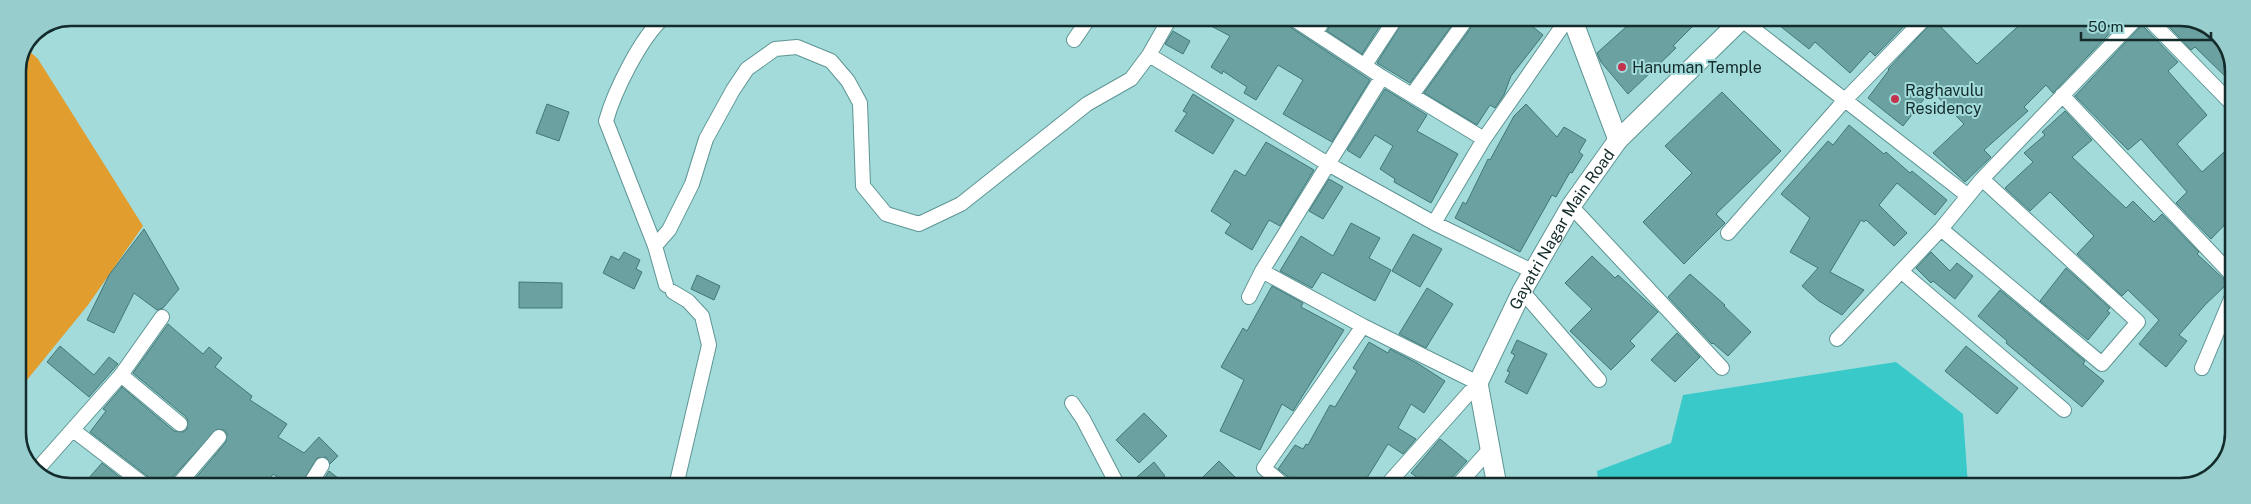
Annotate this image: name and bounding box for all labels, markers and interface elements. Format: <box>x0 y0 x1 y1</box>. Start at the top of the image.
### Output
scale bar <box>2081 10 2211 42</box>
text: 50 m <box>2088 18 2123 35</box>
place label: Hanuman Temple <box>1632 58 1762 77</box>
marker: Hanuman Temple <box>1616 61 1628 73</box>
place label: Raghavulu Residency <box>1905 81 1984 118</box>
marker: Raghavulu Residency <box>1889 93 1901 105</box>
street label: Gayatri Nagar Main Road <box>1505 145 1618 313</box>

